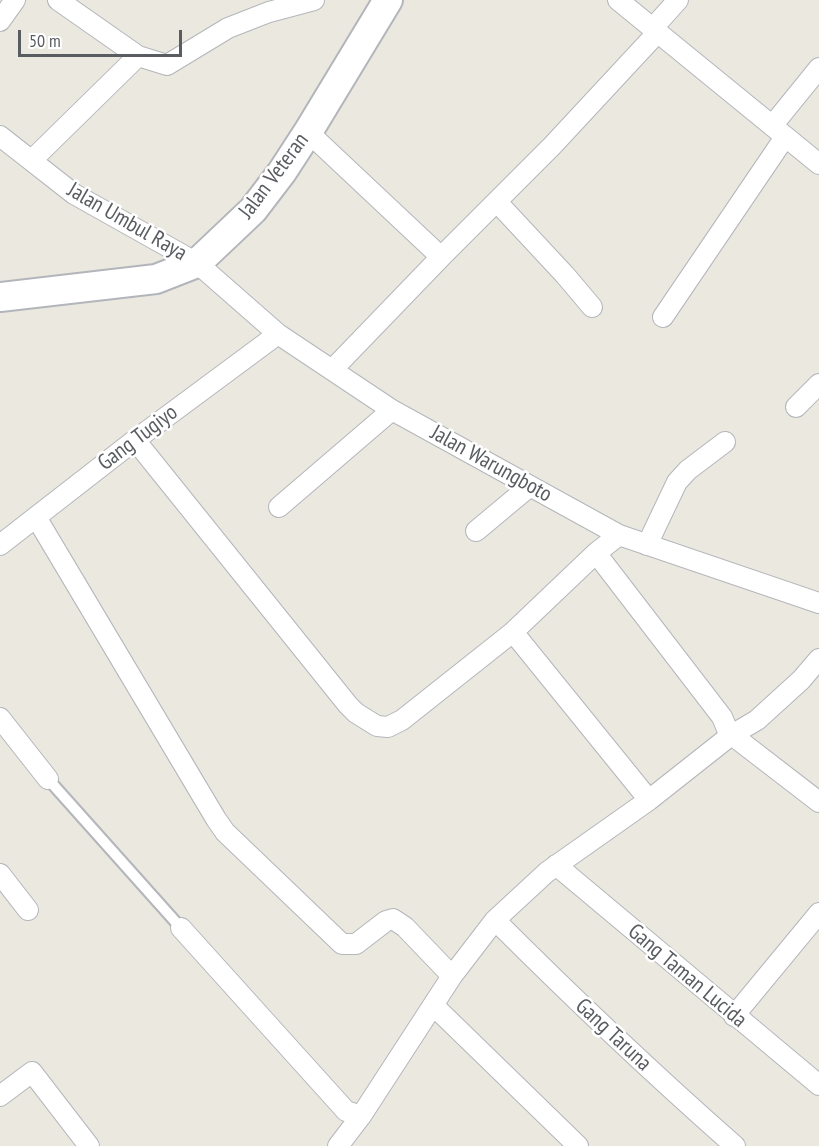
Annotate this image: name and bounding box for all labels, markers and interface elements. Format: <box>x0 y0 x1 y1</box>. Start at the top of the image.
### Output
scale bar <box>21 18 184 56</box>
text: 50 m <box>29 29 61 52</box>
street label: Jalan Veteran <box>233 128 315 224</box>
street label: Jalan Umbul Raya <box>63 177 191 267</box>
street label: Gang Tugiyo <box>93 399 183 477</box>
street label: Jalan Warungboto <box>426 420 556 508</box>
street label: Gang Taman Lucida <box>622 919 752 1033</box>
street label: Gang Taruna <box>570 993 656 1077</box>

